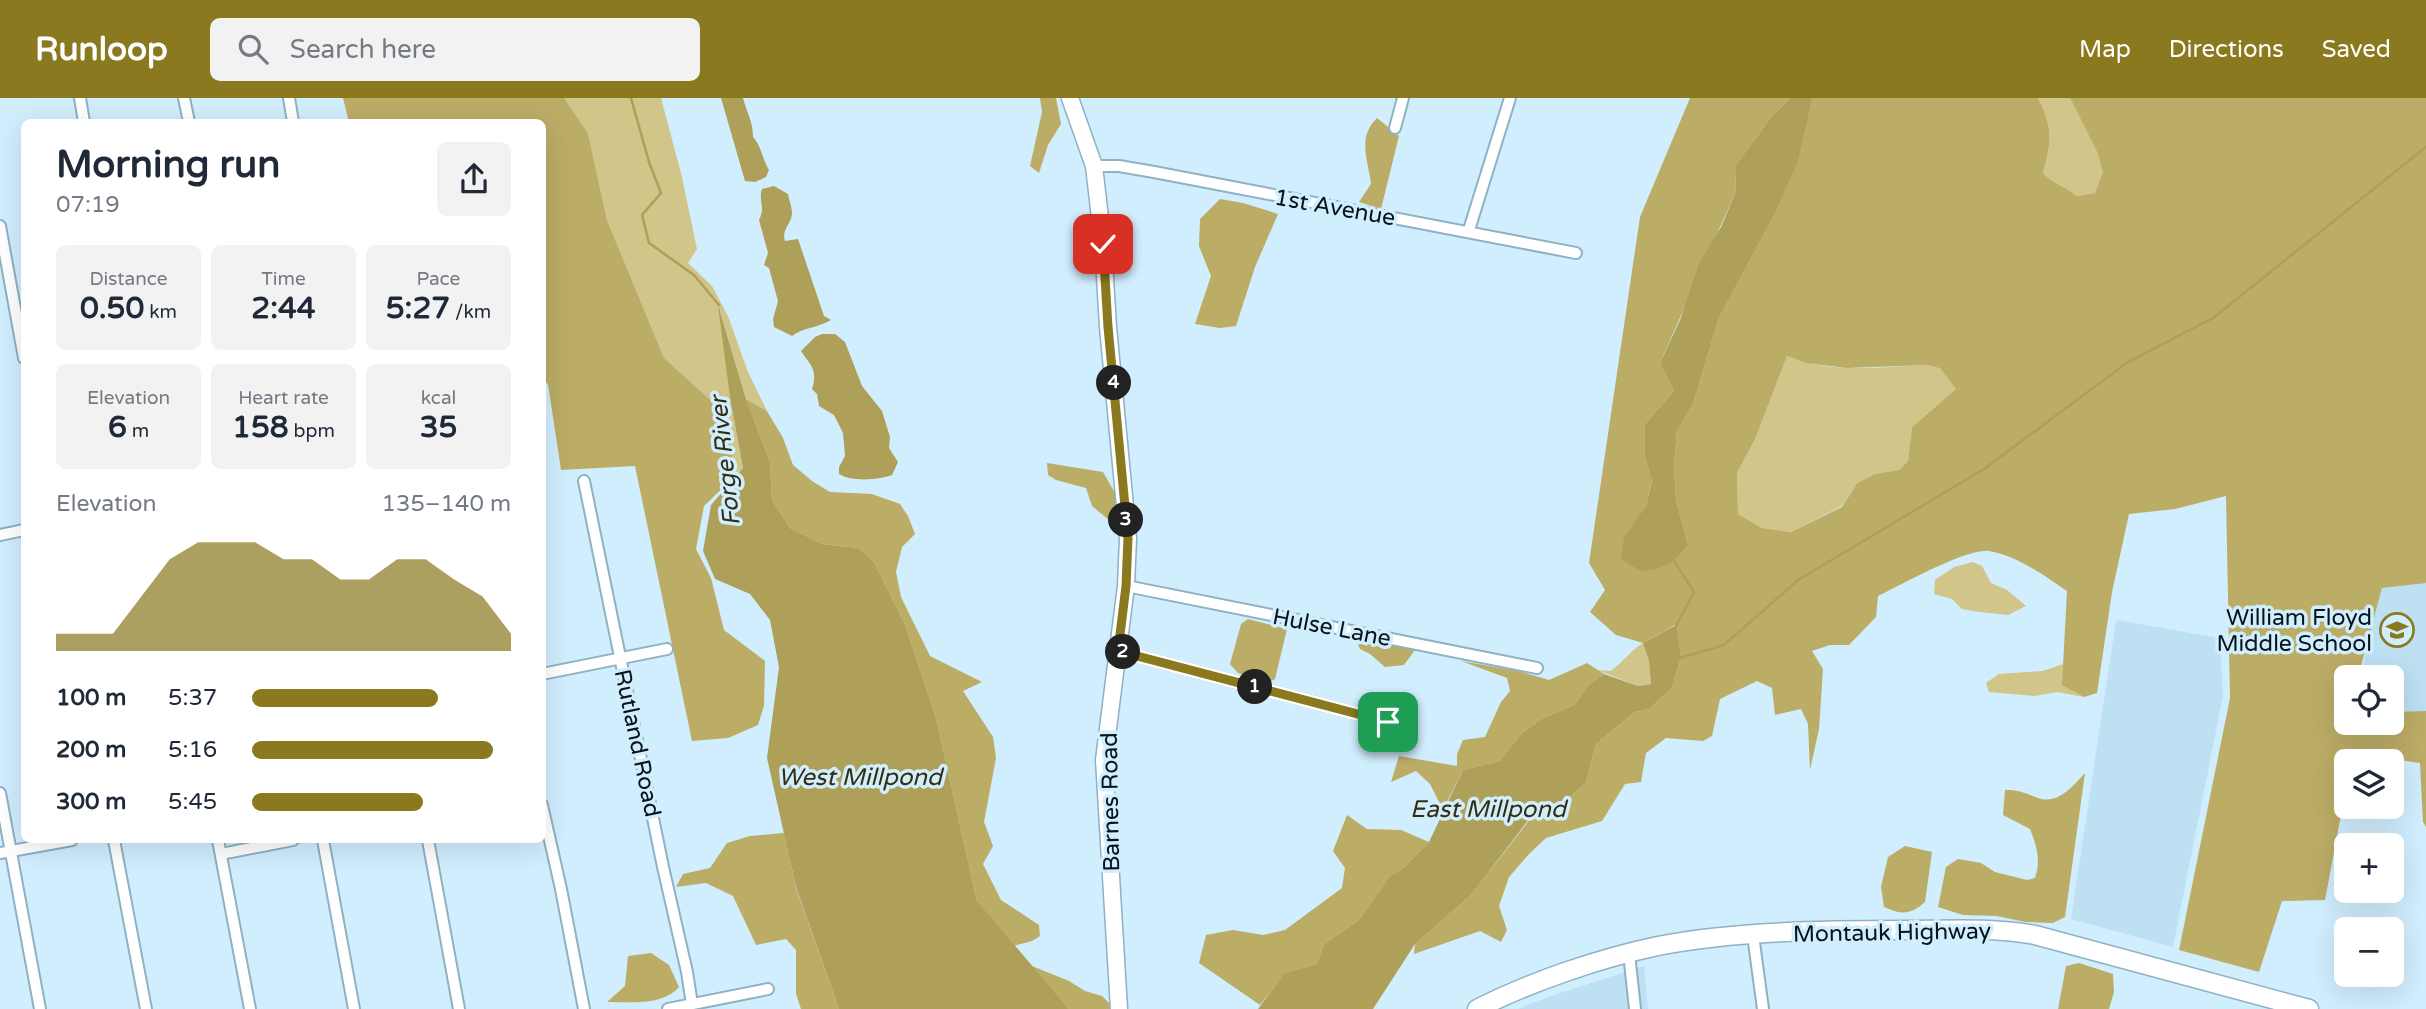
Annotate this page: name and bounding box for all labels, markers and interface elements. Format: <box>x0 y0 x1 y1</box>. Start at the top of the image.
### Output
search box <box>210 18 700 81</box>
text: Runloop <box>35 30 168 69</box>
icon: search <box>234 30 272 68</box>
text: Search here <box>290 34 436 65</box>
text: Map <box>2079 35 2131 64</box>
text: Directions <box>2169 35 2284 64</box>
text: Saved <box>2322 35 2391 64</box>
text: Morning run <box>56 142 280 188</box>
button: share <box>437 142 511 216</box>
street label: 1st Avenue <box>1272 184 1398 232</box>
text: 07:19 <box>56 191 120 219</box>
pin <box>1073 214 1133 274</box>
icon: check <box>1084 225 1122 263</box>
text: Distance <box>89 268 168 290</box>
text: Time <box>261 268 306 290</box>
text: Pace <box>417 268 460 290</box>
text: 0.50 <box>80 290 144 327</box>
text: 2:44 <box>251 290 316 327</box>
text: 5:27 <box>386 290 450 327</box>
text: km <box>144 301 177 323</box>
text: /km <box>450 301 491 323</box>
pin: 4 <box>1096 366 1132 400</box>
text: 4 <box>1108 371 1119 393</box>
text: Elevation <box>87 387 170 409</box>
text: Heart rate <box>238 387 329 409</box>
text: kcal <box>421 387 456 409</box>
water label: Forge River <box>704 392 747 527</box>
text: 6 <box>108 409 127 446</box>
text: 158 <box>232 409 289 446</box>
text: 35 <box>420 409 457 446</box>
text: m <box>127 420 149 442</box>
text: bpm <box>289 420 335 442</box>
text: Elevation <box>56 490 157 518</box>
text: 135–140 m <box>382 490 511 518</box>
pin: 3 <box>1108 502 1144 538</box>
text: 3 <box>1120 508 1131 530</box>
street label: Hulse Lane <box>1270 603 1393 653</box>
place label: William Floyd Middle School <box>2216 604 2372 658</box>
school or university icon: William Floyd Middle School <box>2378 611 2416 649</box>
pin: 2 <box>1106 634 1140 670</box>
text: 2 <box>1117 640 1128 662</box>
map controls <box>2334 665 2404 987</box>
button: locate <box>2334 665 2404 735</box>
street label: Rutland Road <box>608 667 666 820</box>
pin: 1 <box>1238 670 1272 704</box>
text: 1 <box>1249 675 1260 697</box>
text: 100 m <box>56 684 126 712</box>
text: 5:37 <box>168 684 217 712</box>
pin <box>1358 692 1418 752</box>
icon: arrive <box>1369 703 1407 741</box>
street label: Barnes Road <box>1096 732 1126 872</box>
text: 200 m <box>56 736 126 764</box>
text: 5:16 <box>168 736 217 764</box>
button: layers <box>2334 749 2404 819</box>
water label: West Millpond <box>778 763 945 792</box>
text: 300 m <box>56 788 126 816</box>
text: 5:45 <box>168 788 217 816</box>
water label: East Millpond <box>1410 795 1569 824</box>
button: + <box>2334 833 2404 903</box>
street label: Montauk Highway <box>1793 917 1991 949</box>
button: − <box>2334 917 2404 987</box>

